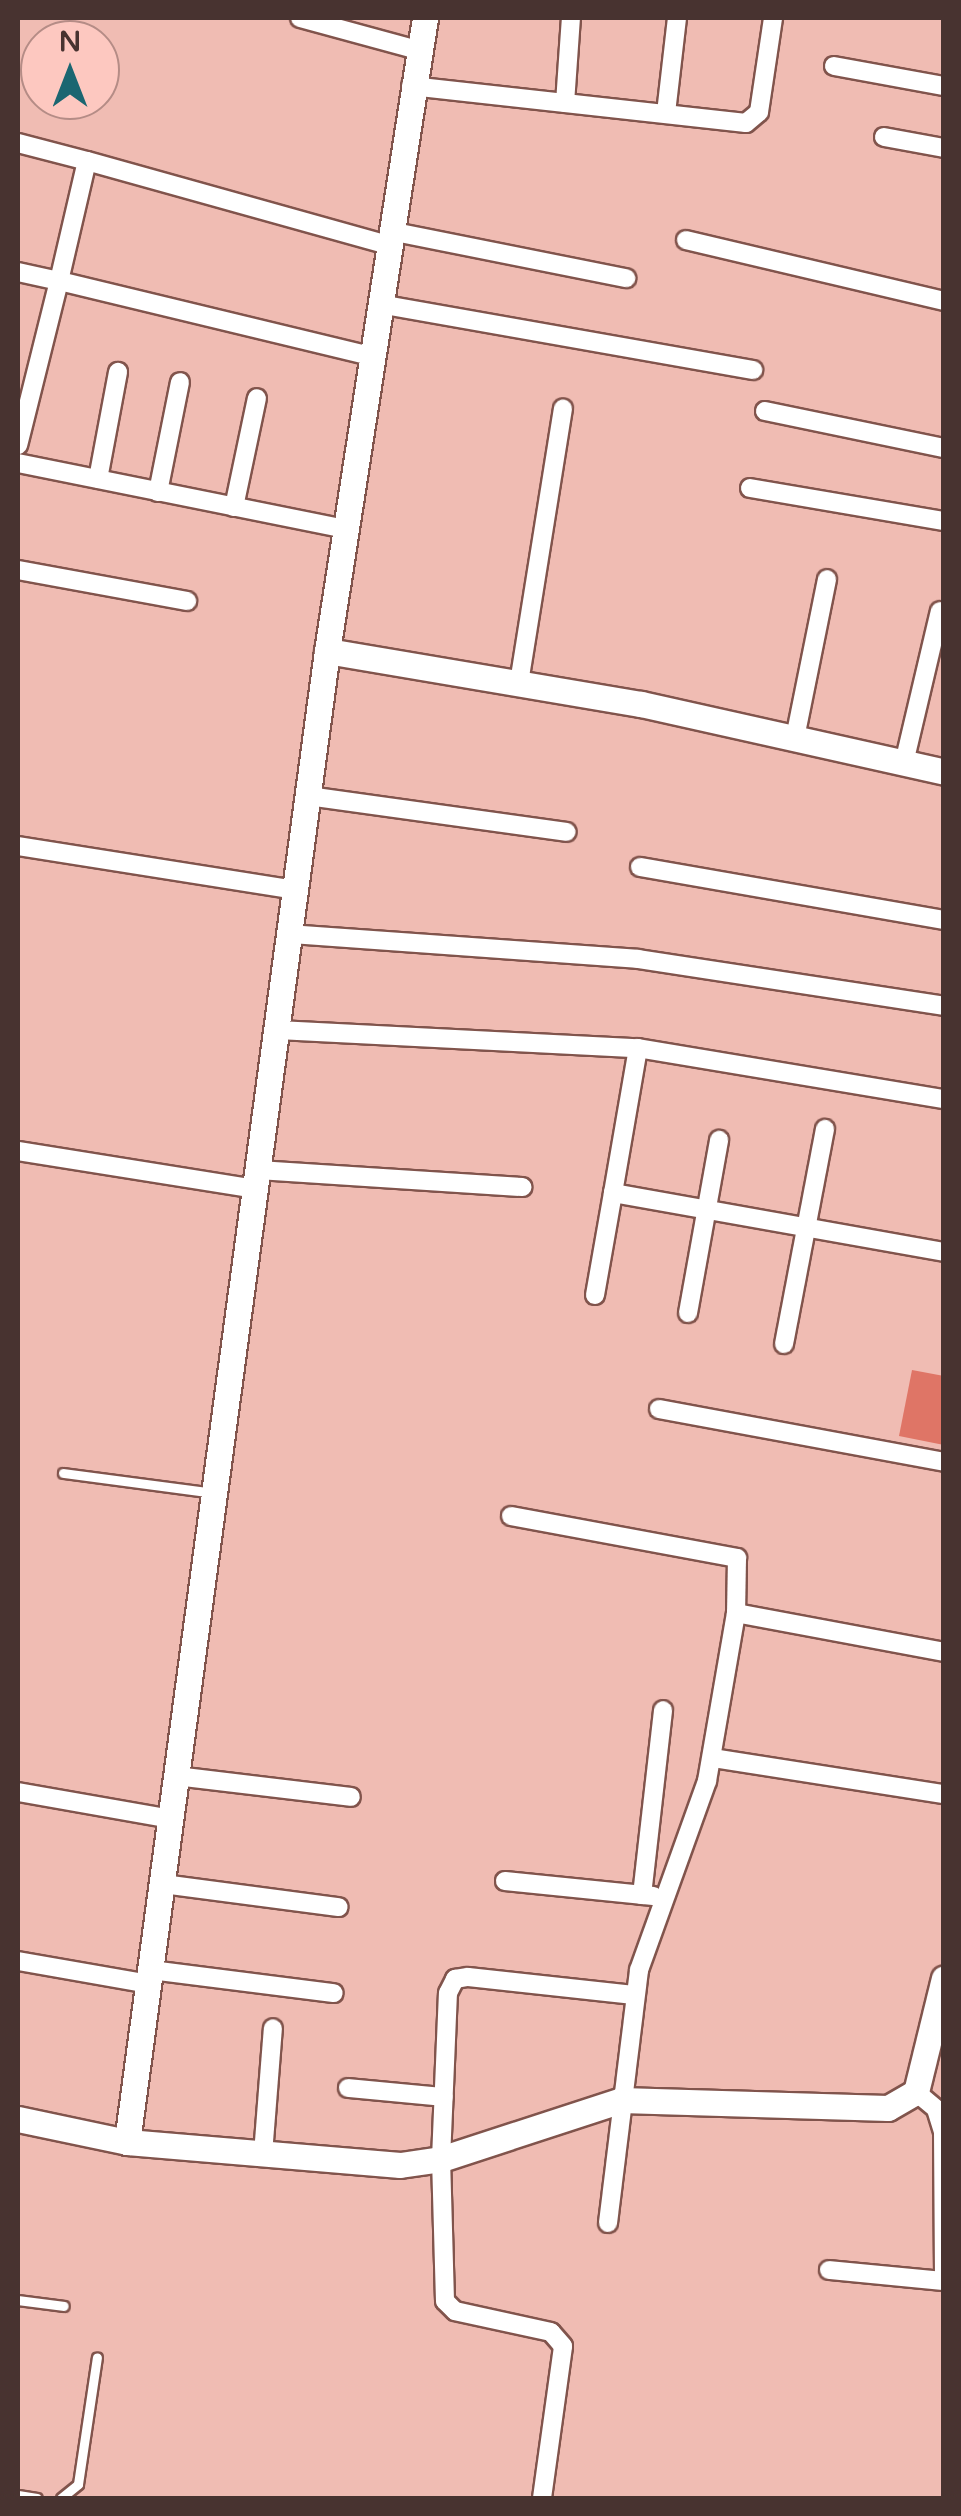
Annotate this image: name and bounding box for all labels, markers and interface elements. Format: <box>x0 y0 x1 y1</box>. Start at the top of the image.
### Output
north arrow <box>20 20 120 120</box>
text: N <box>59 25 81 59</box>

